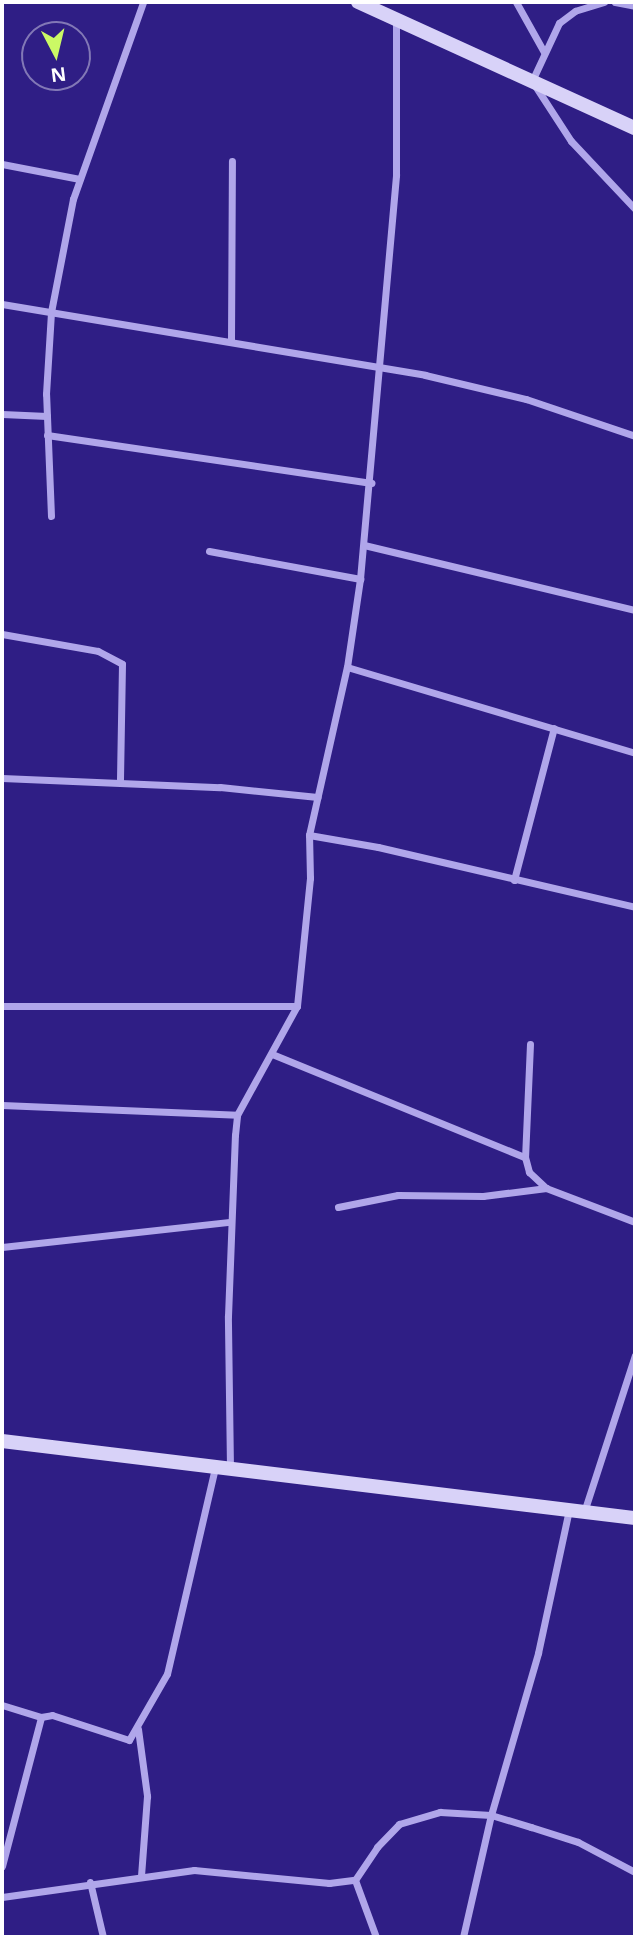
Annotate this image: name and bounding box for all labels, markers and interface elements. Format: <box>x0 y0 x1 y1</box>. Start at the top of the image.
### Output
north arrow <box>21 21 91 91</box>
text: N <box>49 61 68 89</box>

